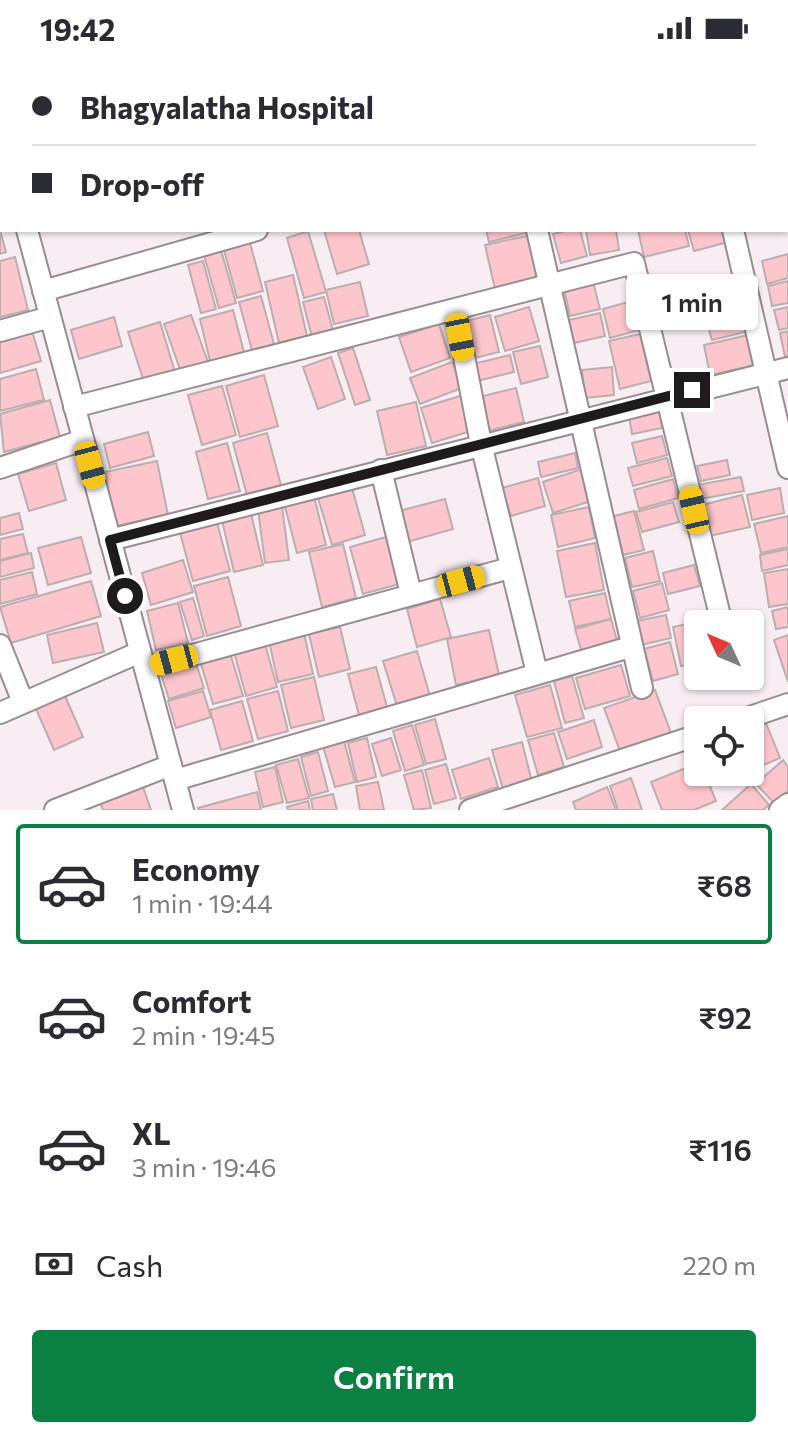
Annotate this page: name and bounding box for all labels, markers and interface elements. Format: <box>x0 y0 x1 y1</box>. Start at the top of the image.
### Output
text: 19:42 <box>40 10 115 47</box>
text: Bhagyalatha Hospital <box>80 88 374 125</box>
text: Drop-off <box>80 165 204 202</box>
callout: 1 min <box>626 274 758 330</box>
text: 1 min <box>661 286 723 317</box>
car <box>444 311 476 363</box>
route end <box>674 372 710 408</box>
car <box>72 439 108 491</box>
car <box>677 484 711 536</box>
car <box>435 563 487 599</box>
route start <box>107 578 143 614</box>
north arrow <box>684 610 764 690</box>
map controls <box>684 610 764 786</box>
car <box>148 642 200 678</box>
button: locate <box>684 706 764 786</box>
icon: car <box>36 848 108 920</box>
text: Economy <box>132 850 260 887</box>
text: ₹68 <box>697 866 752 903</box>
text: 1 min · 19:44 <box>132 887 273 918</box>
icon: car <box>36 980 108 1052</box>
text: Comfort <box>132 982 251 1019</box>
text: ₹92 <box>699 998 752 1035</box>
text: 2 min · 19:45 <box>132 1019 275 1050</box>
icon: car <box>36 1112 108 1184</box>
text: XL <box>132 1114 171 1151</box>
text: ₹116 <box>689 1130 752 1167</box>
text: 3 min · 19:46 <box>132 1151 277 1182</box>
icon: cash <box>32 1242 76 1286</box>
text: Cash <box>96 1246 163 1283</box>
text: 220 m <box>683 1249 756 1280</box>
button: Confirm <box>32 1330 756 1422</box>

